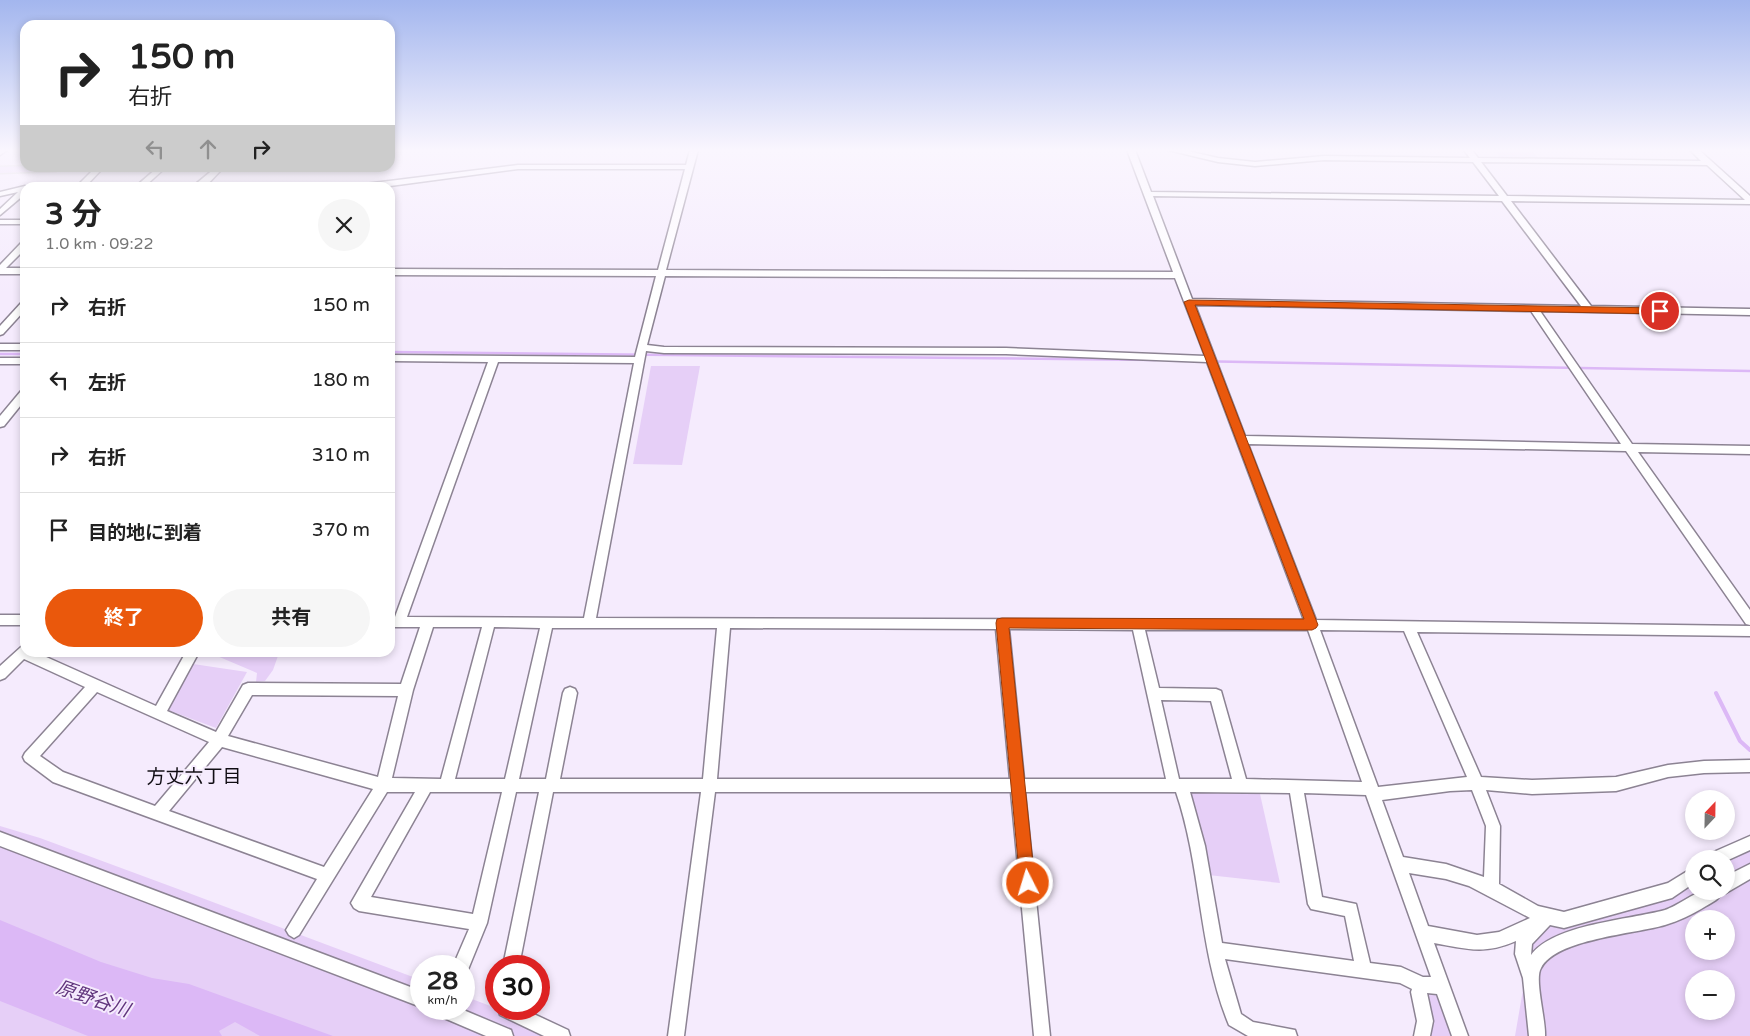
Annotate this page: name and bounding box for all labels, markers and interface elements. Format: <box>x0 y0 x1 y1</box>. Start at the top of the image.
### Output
text: 150 m <box>128 36 235 78</box>
icon: right <box>45 40 110 105</box>
text: 右折 <box>128 84 172 110</box>
icon: left <box>141 135 169 163</box>
icon: ahead <box>194 135 222 163</box>
icon: right <box>247 135 275 163</box>
text: 3 分 <box>45 196 102 233</box>
button: close <box>318 199 370 251</box>
text: 1.0 km · 09:22 <box>45 234 154 254</box>
pin <box>1639 290 1681 332</box>
icon: right <box>45 291 73 319</box>
text: 150 m <box>312 294 370 316</box>
text: 右折 <box>88 297 126 319</box>
icon: arrive <box>1646 297 1674 325</box>
icon: left <box>45 366 73 394</box>
text: 180 m <box>312 369 370 391</box>
text: 左折 <box>88 372 126 394</box>
icon: right <box>45 441 73 469</box>
text: 310 m <box>312 444 370 466</box>
text: 右折 <box>88 447 126 469</box>
icon: arrive <box>45 516 73 544</box>
text: 370 m <box>312 519 370 541</box>
text: 目的地に到着 <box>88 522 202 544</box>
button: 終了 <box>45 589 203 647</box>
button: 共有 <box>213 589 370 647</box>
district label: 方丈六丁目 <box>146 766 242 788</box>
north arrow <box>1685 790 1735 840</box>
map controls <box>1685 790 1735 1020</box>
button: search <box>1685 850 1735 900</box>
position arrow <box>1001 856 1053 908</box>
button: + <box>1685 910 1735 960</box>
speed limit sign: 30 <box>485 955 550 1020</box>
text: 28 <box>427 966 458 996</box>
button: − <box>1685 970 1735 1020</box>
water label: 原野谷川 <box>53 976 134 1022</box>
text: km/h <box>427 993 458 1007</box>

